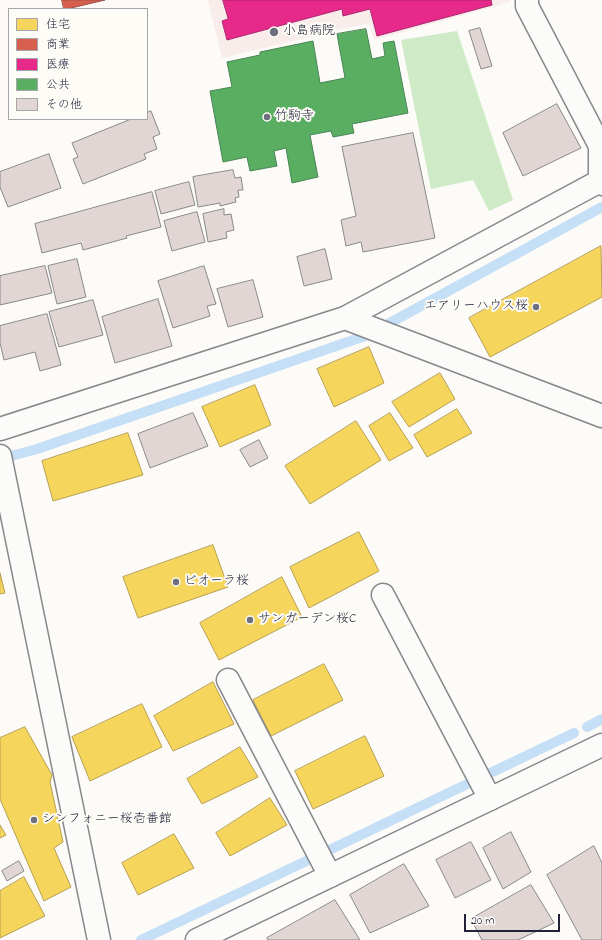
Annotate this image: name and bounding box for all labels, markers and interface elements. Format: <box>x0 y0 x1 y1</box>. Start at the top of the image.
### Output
legend <box>8 8 148 120</box>
text: 住宅 <box>46 16 70 34</box>
place label: 小島病院 <box>283 24 335 40</box>
marker: 小島病院 <box>268 26 280 38</box>
text: 商業 <box>46 36 70 54</box>
text: 医療 <box>46 56 70 74</box>
text: 公共 <box>46 76 70 94</box>
text: その他 <box>46 96 82 114</box>
place label: 竹駒寺 <box>275 109 314 125</box>
marker: 竹駒寺 <box>262 112 272 122</box>
place label: エアリーハウス桜 <box>424 299 528 315</box>
marker: エアリーハウス桜 <box>531 302 541 312</box>
place label: ビオーラ桜 <box>184 574 249 590</box>
marker: ビオーラ桜 <box>171 577 181 587</box>
place label: サンガーデン桜C <box>258 612 356 628</box>
marker: サンガーデン桜C <box>245 615 255 625</box>
place label: シンフォニー桜壱番館 <box>42 812 172 828</box>
marker: シンフォニー桜壱番館 <box>29 815 39 825</box>
scale bar <box>466 906 562 932</box>
text: 20 m <box>471 912 494 930</box>

